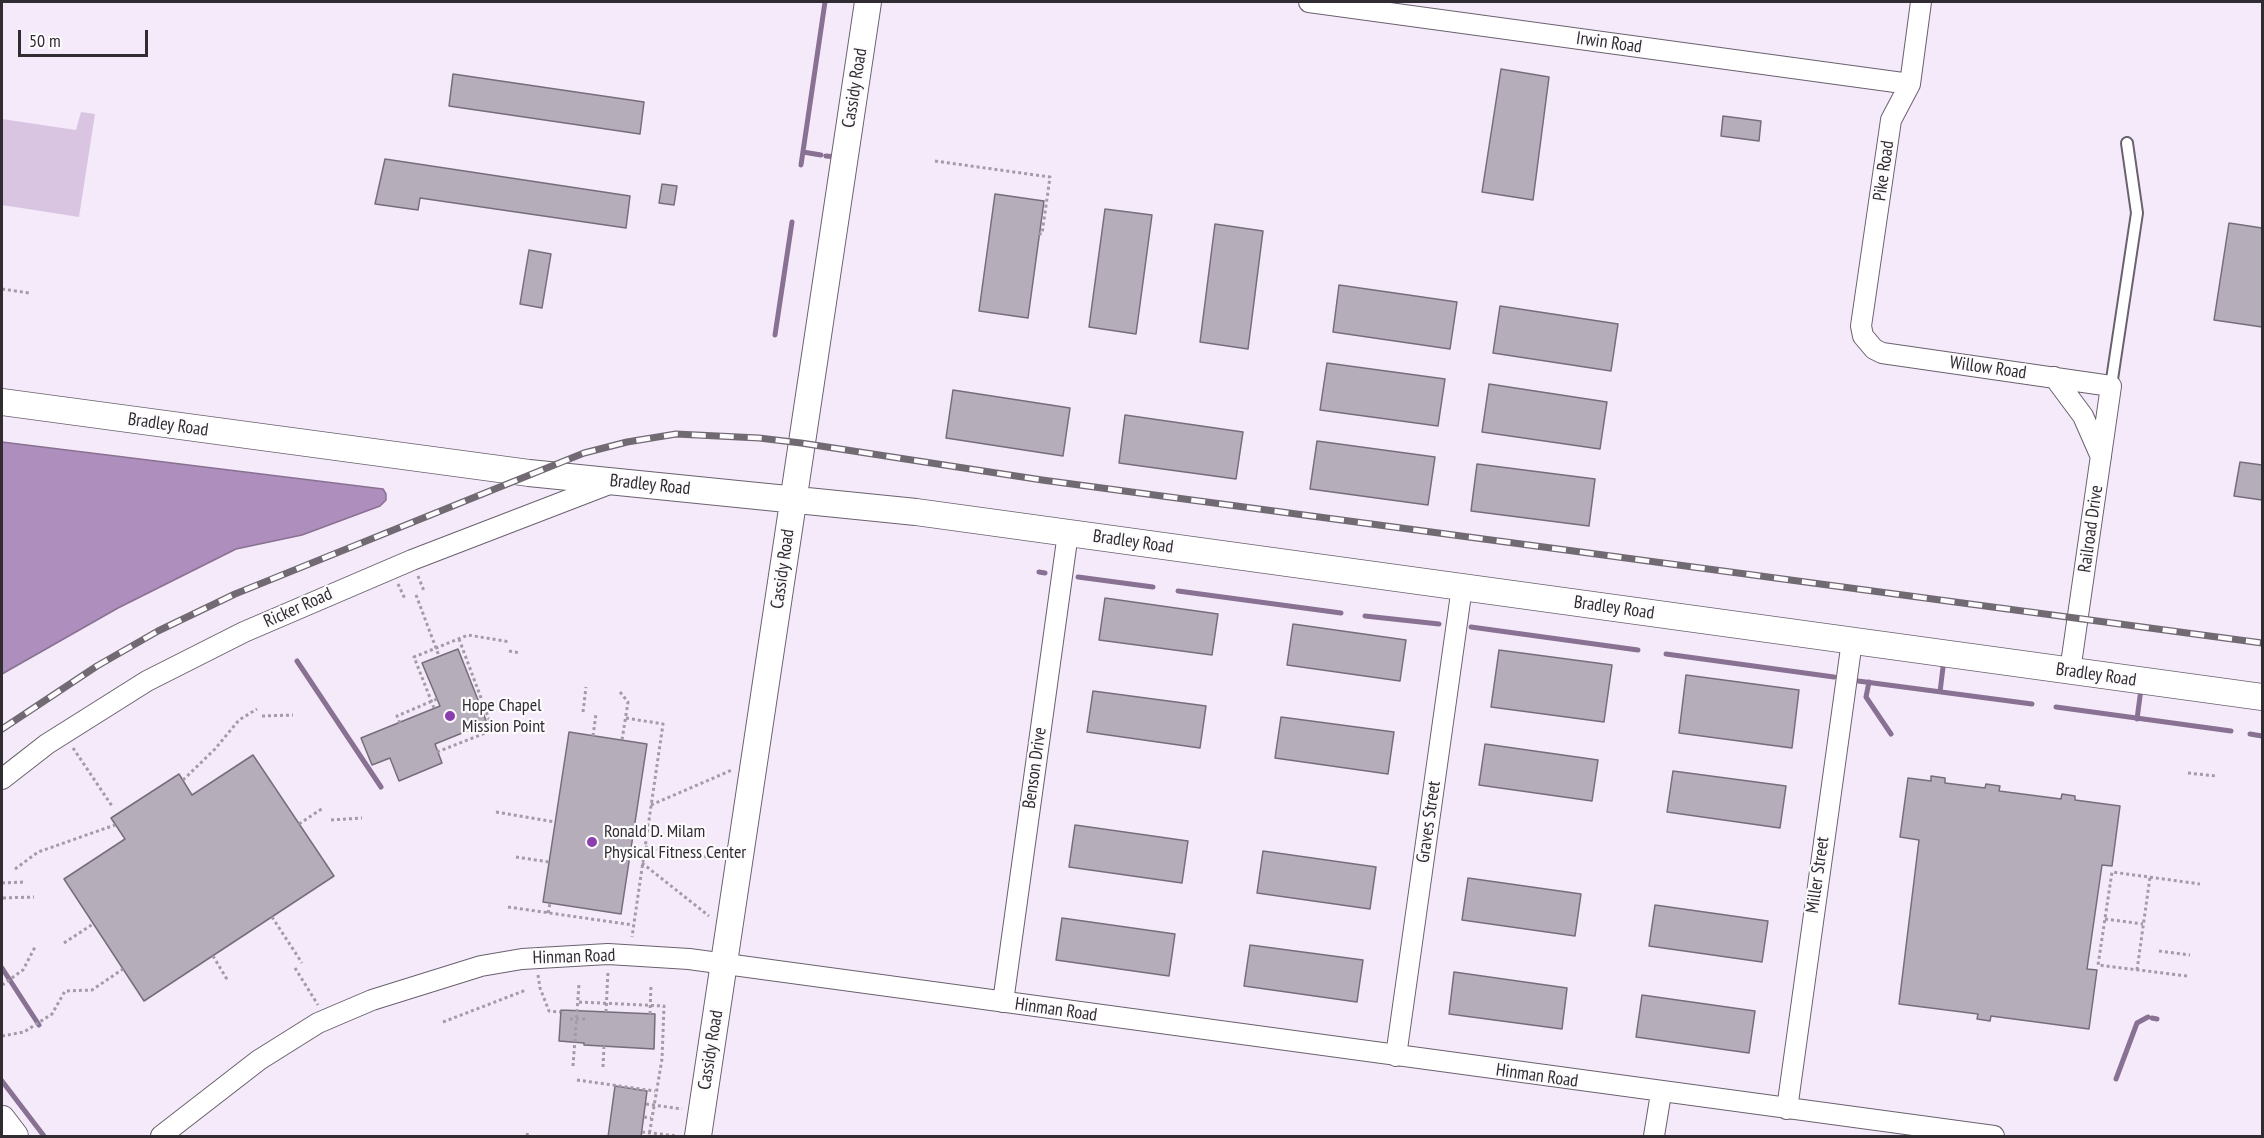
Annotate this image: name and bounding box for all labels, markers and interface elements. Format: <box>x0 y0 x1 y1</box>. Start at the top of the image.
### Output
scale bar <box>21 18 152 56</box>
street label: Irwin Road <box>1575 28 1643 58</box>
text: 50 m <box>29 29 61 52</box>
street label: Cassidy Road <box>838 47 872 129</box>
street label: Pike Road <box>1869 139 1899 203</box>
street label: Willow Road <box>1948 352 2028 384</box>
street label: Bradley Road <box>126 409 210 441</box>
street label: Bradley Road <box>609 470 691 500</box>
street label: Railroad Drive <box>2074 484 2108 574</box>
street label: Bradley Road <box>1091 526 1175 558</box>
street label: Cassidy Road <box>767 528 799 610</box>
street label: Ricker Road <box>260 583 336 633</box>
street label: Bradley Road <box>1572 592 1656 624</box>
street label: Bradley Road <box>2054 659 2138 691</box>
place label: Hope Chapel Mission Point <box>462 695 545 738</box>
marker: Hope Chapel Mission Point <box>443 709 457 723</box>
street label: Benson Drive <box>1019 726 1051 810</box>
street label: Graves Street <box>1413 780 1445 864</box>
place label: Ronald D. Milam Physical Fitness Center <box>604 821 746 864</box>
marker: Ronald D. Milam Physical Fitness Center <box>585 835 599 849</box>
street label: Miller Street <box>1802 835 1834 915</box>
street label: Hinman Road <box>532 945 616 969</box>
street label: Hinman Road <box>1013 994 1099 1026</box>
street label: Cassidy Road <box>694 1009 728 1091</box>
street label: Hinman Road <box>1494 1060 1580 1092</box>

